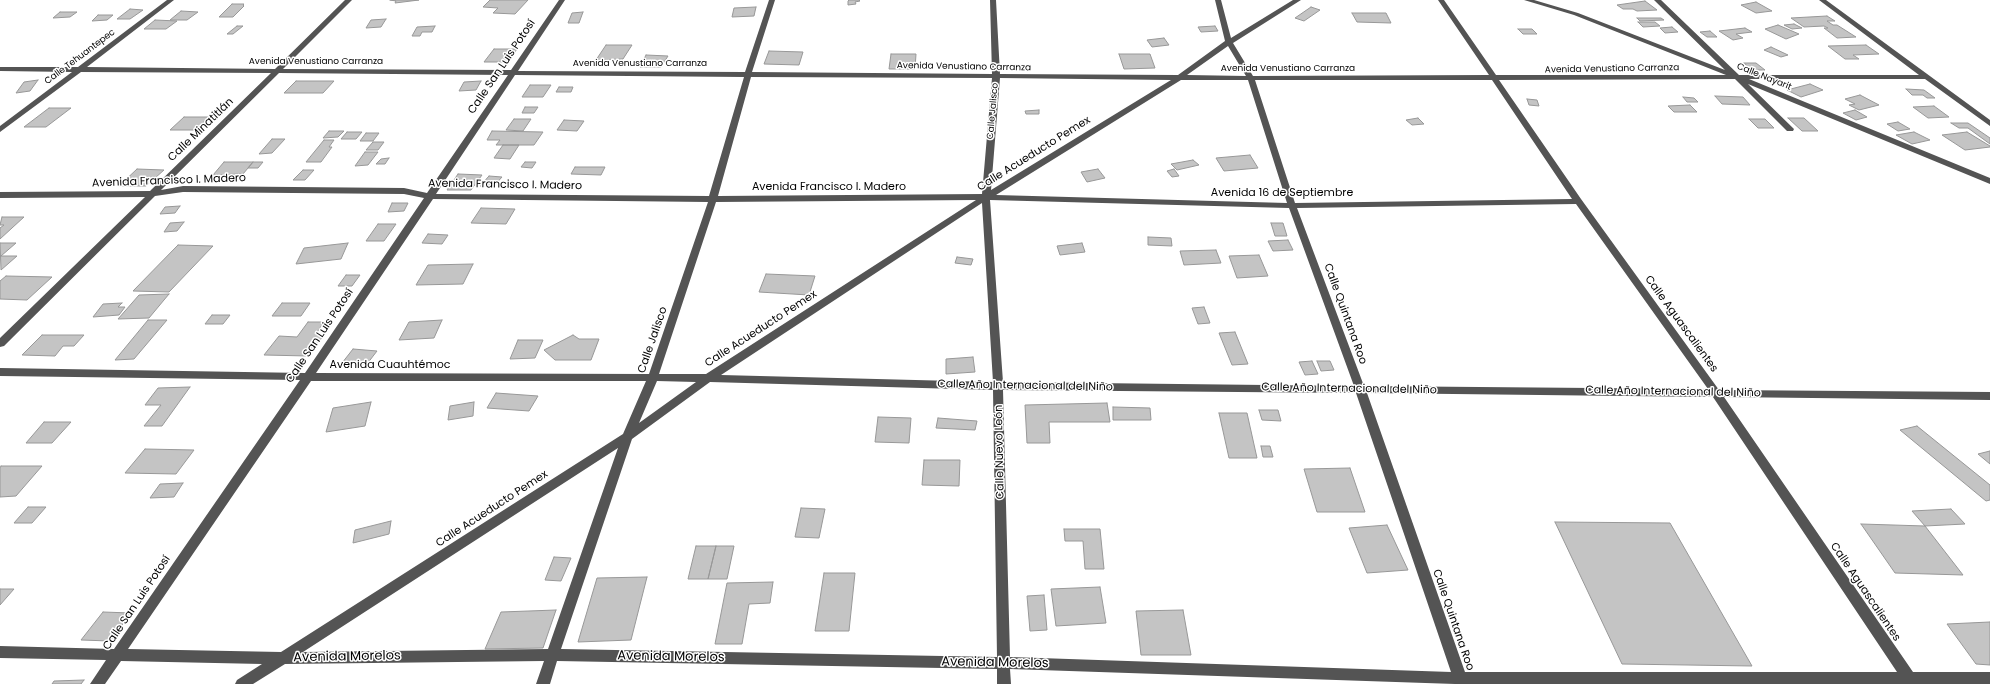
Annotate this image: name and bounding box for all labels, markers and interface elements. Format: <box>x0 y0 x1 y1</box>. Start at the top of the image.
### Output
street label: Calle San Luis Potosí <box>465 17 539 117</box>
street label: Calle Tehuantepec <box>43 27 117 87</box>
street label: Avenida Venustiano Carranza <box>249 57 383 67</box>
street label: Avenida Venustiano Carranza <box>573 59 707 69</box>
street label: Avenida Venustiano Carranza <box>897 60 1031 74</box>
street label: Calle Nayarit <box>1735 61 1793 93</box>
street label: Avenida Venustiano Carranza <box>1545 62 1679 76</box>
street label: Avenida Venustiano Carranza <box>1221 64 1355 74</box>
street label: Calle Jalisco <box>985 82 1001 140</box>
street label: Calle Minatitlán <box>166 96 236 164</box>
street label: Calle Acueducto Pemex <box>975 114 1093 194</box>
street label: Avenida Francisco I. Madero <box>92 172 246 190</box>
street label: Avenida Francisco I. Madero <box>428 177 582 193</box>
street label: Avenida Francisco I. Madero <box>752 180 906 194</box>
street label: Avenida 16 de Septiembre <box>1211 186 1353 200</box>
street label: Calle Quintana Roo <box>1321 262 1369 366</box>
street label: Calle Aguascalientes <box>1642 273 1720 375</box>
street label: Calle San Luis Potosí <box>283 286 357 386</box>
street label: Calle Acueducto Pemex <box>703 288 819 370</box>
street label: Calle Jalisco <box>635 305 671 375</box>
street label: Avenida Cuauhtémoc <box>330 358 450 372</box>
street label: Calle Año Internacional del Niño <box>937 378 1113 394</box>
street label: Calle Año Internacional del Niño <box>1261 381 1437 397</box>
street label: Calle Año Internacional del Niño <box>1585 384 1761 400</box>
street label: Calle Nuevo León <box>993 405 1007 499</box>
street label: Calle Acueducto Pemex <box>434 468 550 550</box>
street label: Calle Aguascalientes <box>1827 540 1903 644</box>
street label: Calle San Luis Potosí <box>100 553 174 653</box>
street label: Calle Quintana Roo <box>1429 568 1477 672</box>
street label: Avenida Morelos <box>293 648 401 666</box>
street label: Avenida Morelos <box>617 648 725 666</box>
street label: Avenida Morelos <box>941 654 1049 672</box>

